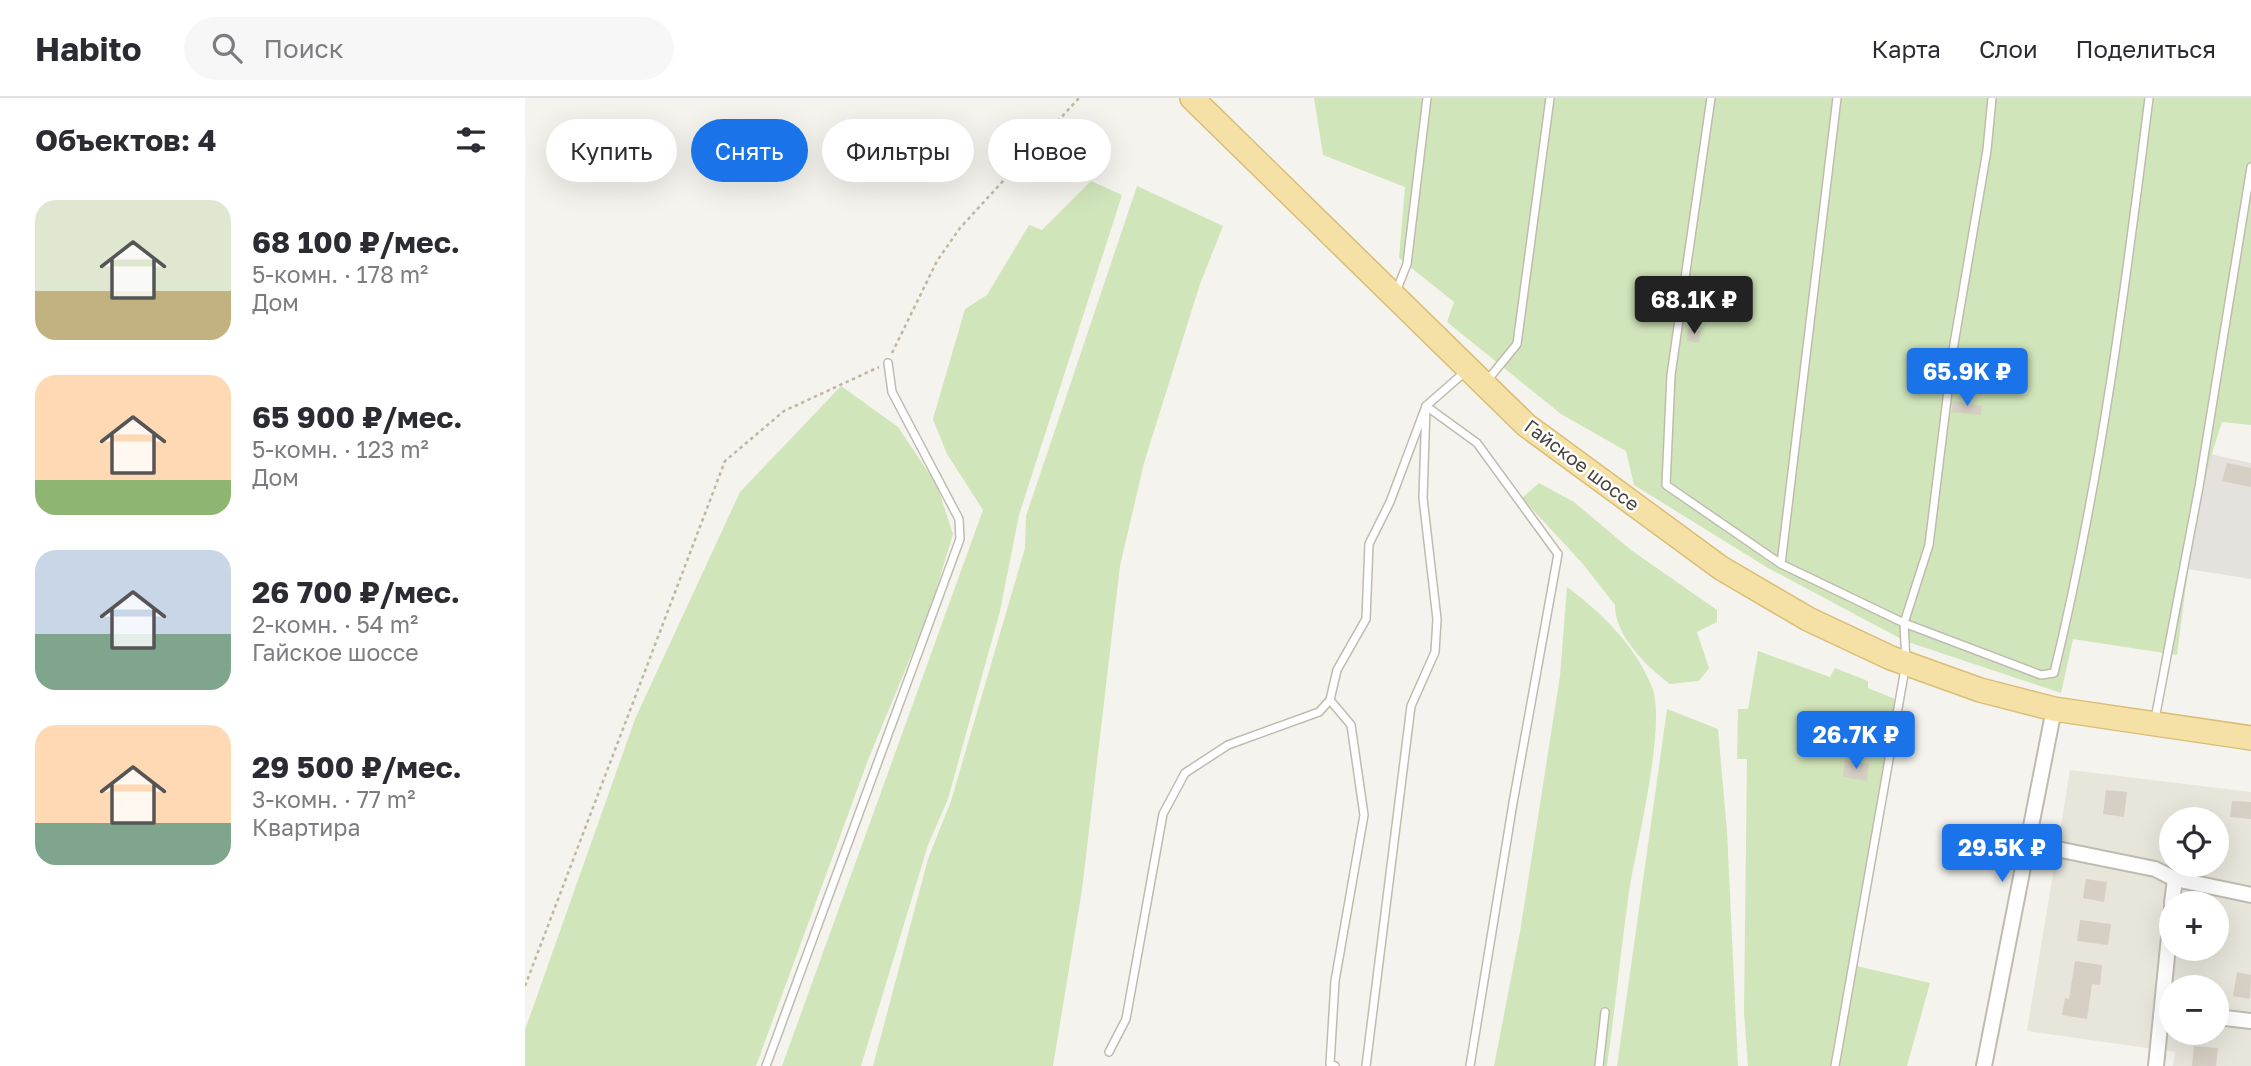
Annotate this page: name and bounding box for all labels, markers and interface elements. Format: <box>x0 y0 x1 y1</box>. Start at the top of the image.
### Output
search box <box>184 17 674 80</box>
text: Habito <box>35 29 142 68</box>
icon: search <box>208 29 246 67</box>
text: Поиск <box>264 33 344 64</box>
text: Карта <box>1871 34 1941 63</box>
text: Слои <box>1979 34 2038 63</box>
text: Поделиться <box>2076 34 2216 63</box>
chip: Купить <box>546 119 677 182</box>
chip: Снять <box>691 119 808 182</box>
chip: Фильтры <box>822 119 974 182</box>
chip: Новое <box>988 119 1111 182</box>
icon: filters <box>452 121 490 159</box>
text: Объектов: 4 <box>35 122 217 158</box>
text: 68 100 ₽/мес. <box>252 224 460 260</box>
icon: home <box>91 228 175 312</box>
text: 5-комн. · 178 m² <box>252 260 428 288</box>
pin: 68.1K ₽ <box>1629 276 1759 336</box>
text: 68.1K ₽ <box>1651 285 1737 313</box>
text: Дом <box>252 288 299 316</box>
pin: 65.9K ₽ <box>1902 348 2032 408</box>
text: 65.9K ₽ <box>1923 357 2011 385</box>
text: 65 900 ₽/мес. <box>252 399 463 435</box>
icon: home <box>91 403 175 487</box>
street label: Гайское шоссе <box>1520 414 1644 515</box>
text: 5-комн. · 123 m² <box>252 435 429 463</box>
text: Дом <box>252 463 299 491</box>
text: 26 700 ₽/мес. <box>252 574 460 610</box>
icon: home <box>91 578 175 662</box>
text: 2-комн. · 54 m² <box>252 610 418 638</box>
text: Гайское шоссе <box>252 638 419 666</box>
pin: 26.7K ₽ <box>1791 712 1921 771</box>
text: 26.7K ₽ <box>1813 720 1899 748</box>
text: 29 500 ₽/мес. <box>252 749 462 785</box>
icon: home <box>91 753 175 837</box>
text: 3-комн. · 77 m² <box>252 785 415 813</box>
map controls <box>2159 807 2229 1045</box>
button: locate <box>2159 807 2229 877</box>
text: Квартира <box>252 813 360 841</box>
pin: 29.5K ₽ <box>1937 824 2067 884</box>
text: 29.5K ₽ <box>1958 833 2046 861</box>
button: + <box>2159 891 2229 961</box>
button: − <box>2159 975 2229 1045</box>

